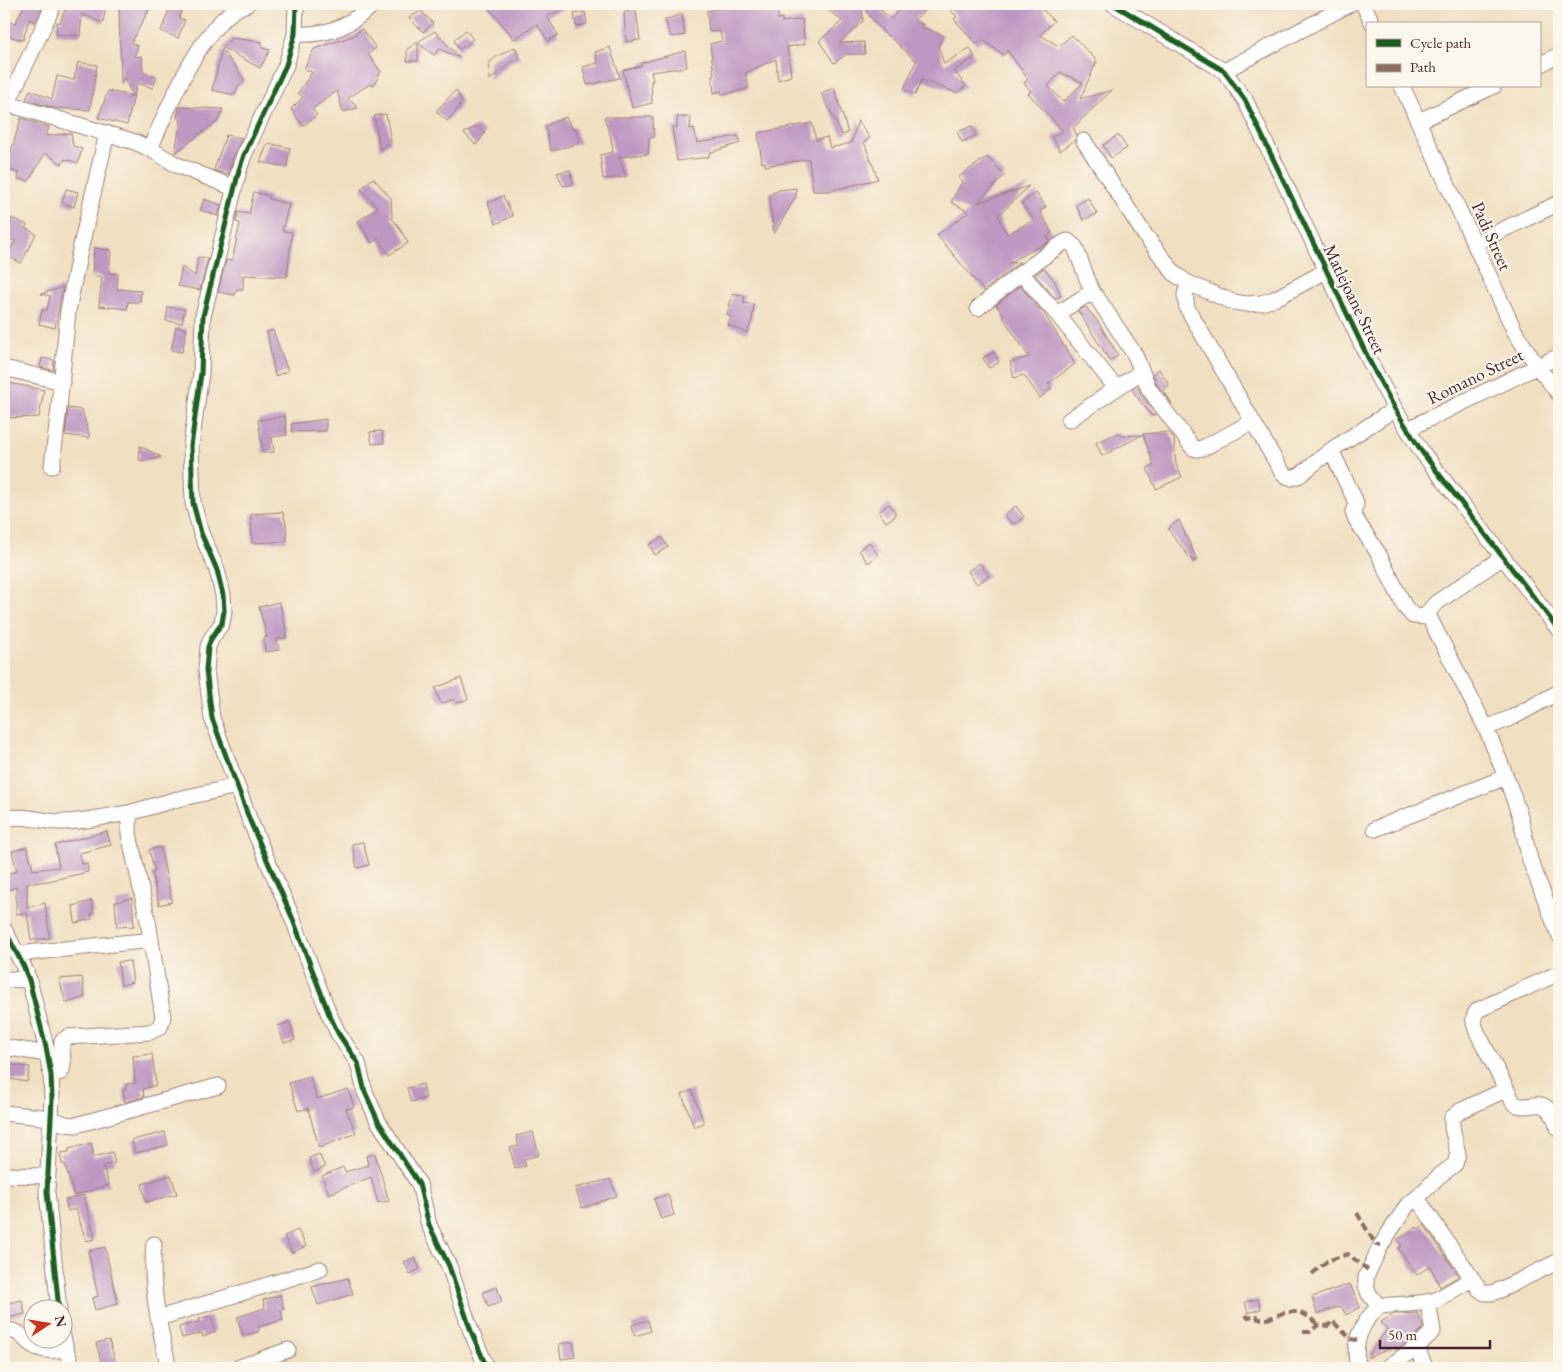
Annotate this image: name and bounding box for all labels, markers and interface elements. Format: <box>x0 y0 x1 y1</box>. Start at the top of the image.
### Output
legend <box>1366 22 1540 88</box>
text: Cycle path <box>1410 33 1472 52</box>
text: Path <box>1410 57 1436 76</box>
street label: Padi Street <box>1467 198 1517 274</box>
street label: Matlejoane Street <box>1318 240 1392 358</box>
street label: Romano Street <box>1423 343 1527 409</box>
north arrow <box>22 1300 72 1350</box>
text: N <box>51 1314 71 1329</box>
scale bar <box>1380 1317 1490 1349</box>
text: 50 m <box>1388 1325 1417 1344</box>

